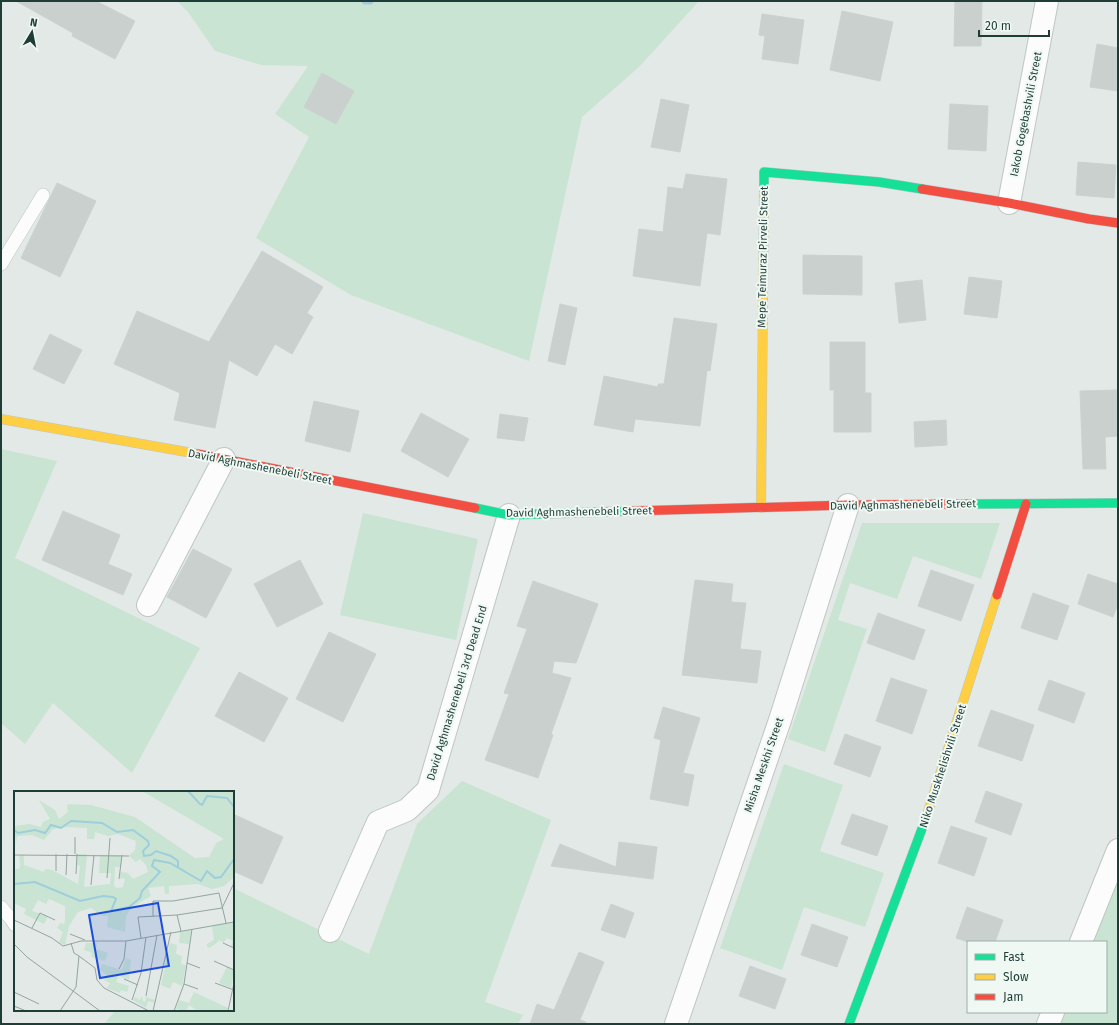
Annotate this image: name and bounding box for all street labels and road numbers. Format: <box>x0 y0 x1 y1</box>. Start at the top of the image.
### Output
street label: Iakob Gogebashvili Street <box>1008 50 1044 178</box>
street label: Mepe Teimuraz Pirveli Street <box>755 186 771 328</box>
street label: David Aghmashenebeli Street <box>187 447 333 487</box>
street label: David Aghmashenebeli Street <box>830 497 976 513</box>
street label: David Aghmashenebeli Street <box>506 504 652 520</box>
street label: David Aghmashenebeli 3rd Dead End <box>424 604 490 782</box>
street label: Niko Muskhelishvili Street <box>917 703 969 829</box>
street label: Misha Meskhi Street <box>742 716 786 814</box>

